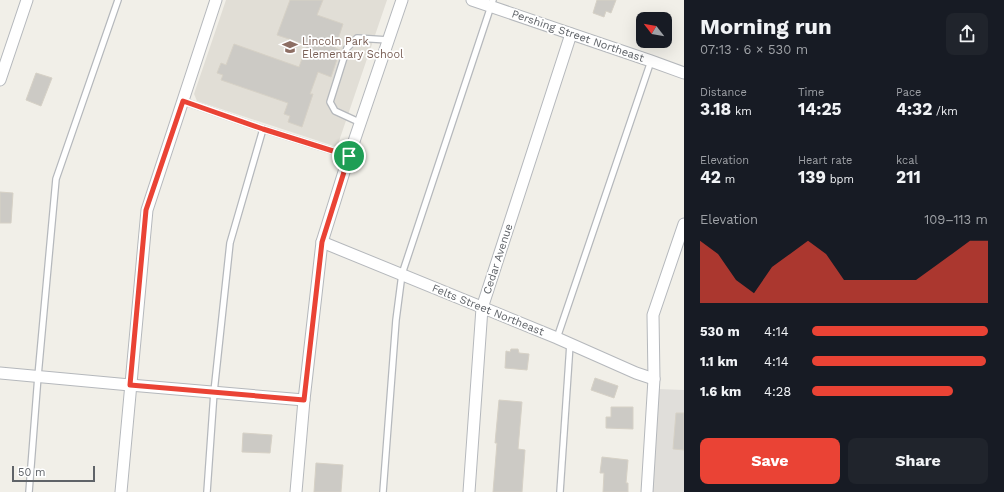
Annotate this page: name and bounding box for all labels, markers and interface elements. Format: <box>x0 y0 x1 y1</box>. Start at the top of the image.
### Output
street label: Pershing Street Northeast <box>510 7 646 65</box>
north arrow <box>636 12 672 48</box>
map controls <box>636 12 672 48</box>
button: share <box>946 13 988 55</box>
text: Morning run <box>700 14 832 39</box>
place label: Lincoln Park Elementary School <box>302 35 404 61</box>
school or university icon: Lincoln Park Elementary School <box>281 38 299 56</box>
text: 07:13 · 6 × 530 m <box>700 42 808 57</box>
text: Distance <box>700 86 747 99</box>
text: Time <box>798 86 824 99</box>
text: Pace <box>896 86 921 99</box>
text: 3.18 <box>700 99 731 119</box>
text: 14:25 <box>798 99 842 119</box>
text: 4:32 <box>896 99 932 119</box>
text: km <box>731 105 752 118</box>
text: /km <box>932 105 958 118</box>
pin <box>332 139 366 173</box>
icon: arrive <box>338 145 360 167</box>
text: Elevation <box>700 154 749 167</box>
text: Heart rate <box>798 154 852 167</box>
text: kcal <box>896 154 918 167</box>
text: 42 <box>700 167 721 187</box>
text: 139 <box>798 167 826 187</box>
text: 211 <box>896 167 921 187</box>
text: m <box>721 173 735 186</box>
text: bpm <box>826 173 854 186</box>
text: Elevation <box>700 212 758 227</box>
text: 109–113 m <box>924 212 988 227</box>
street label: Cedar Avenue <box>480 222 516 296</box>
street label: Felts Street Northeast <box>430 282 546 339</box>
text: 530 m <box>700 324 740 339</box>
text: 4:14 <box>764 324 789 339</box>
text: 1.1 km <box>700 354 738 369</box>
text: 4:14 <box>764 354 789 369</box>
text: 1.6 km <box>700 384 741 399</box>
text: 4:28 <box>764 384 791 399</box>
button: Save <box>700 438 840 484</box>
button: Share <box>848 438 988 484</box>
scale bar <box>12 464 95 483</box>
text: 50 m <box>18 466 45 479</box>

